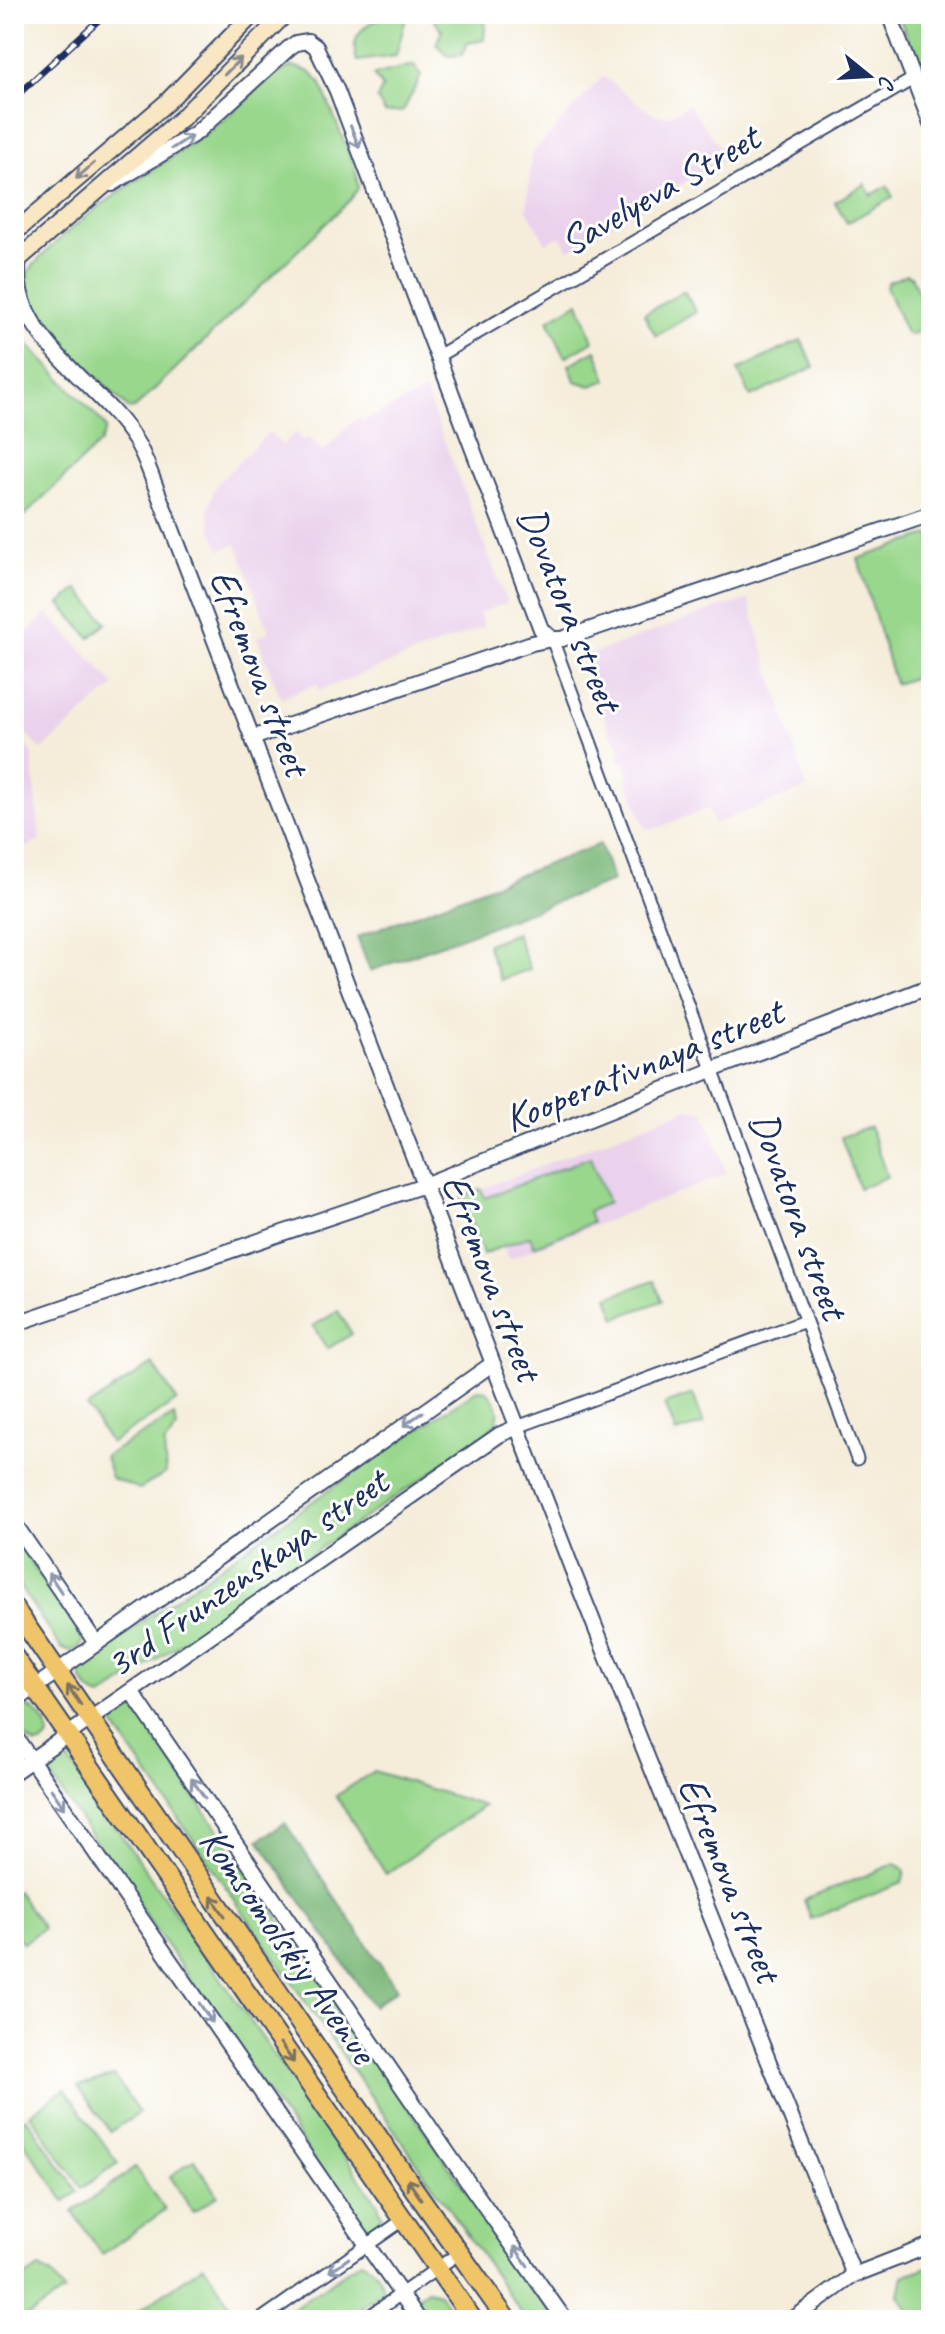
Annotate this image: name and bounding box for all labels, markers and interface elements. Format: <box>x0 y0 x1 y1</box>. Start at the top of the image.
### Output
north arrow <box>829 36 909 116</box>
one-way arrow <box>224 56 243 76</box>
text: С <box>871 72 902 94</box>
street label: Savelyeva Street <box>551 111 771 267</box>
one-way arrow <box>349 124 363 149</box>
one-way arrow <box>171 134 193 150</box>
one-way arrow <box>76 162 96 180</box>
street label: Dovatora street <box>506 500 635 723</box>
street label: Efremova street <box>198 562 324 786</box>
street label: Kooperativnaya street <box>497 985 793 1144</box>
street label: Dovatora street <box>739 1105 861 1329</box>
street label: Efremova street <box>430 1167 556 1391</box>
one-way arrow <box>403 1411 425 1427</box>
street label: 3rd Frunzenskaya street <box>96 1455 400 1689</box>
one-way arrow <box>47 1573 63 1595</box>
one-way arrow <box>66 1685 82 1707</box>
street label: Efremova street <box>666 1770 795 1993</box>
one-way arrow <box>190 1778 206 1800</box>
one-way arrow <box>50 1787 66 1809</box>
street label: Komsomolskiy Avenue <box>188 1818 390 2076</box>
one-way arrow <box>210 1895 227 1917</box>
one-way arrow <box>198 2001 214 2023</box>
one-way arrow <box>279 2041 295 2063</box>
one-way arrow <box>406 2179 422 2201</box>
one-way arrow <box>513 2245 529 2267</box>
one-way arrow <box>329 2257 351 2273</box>

